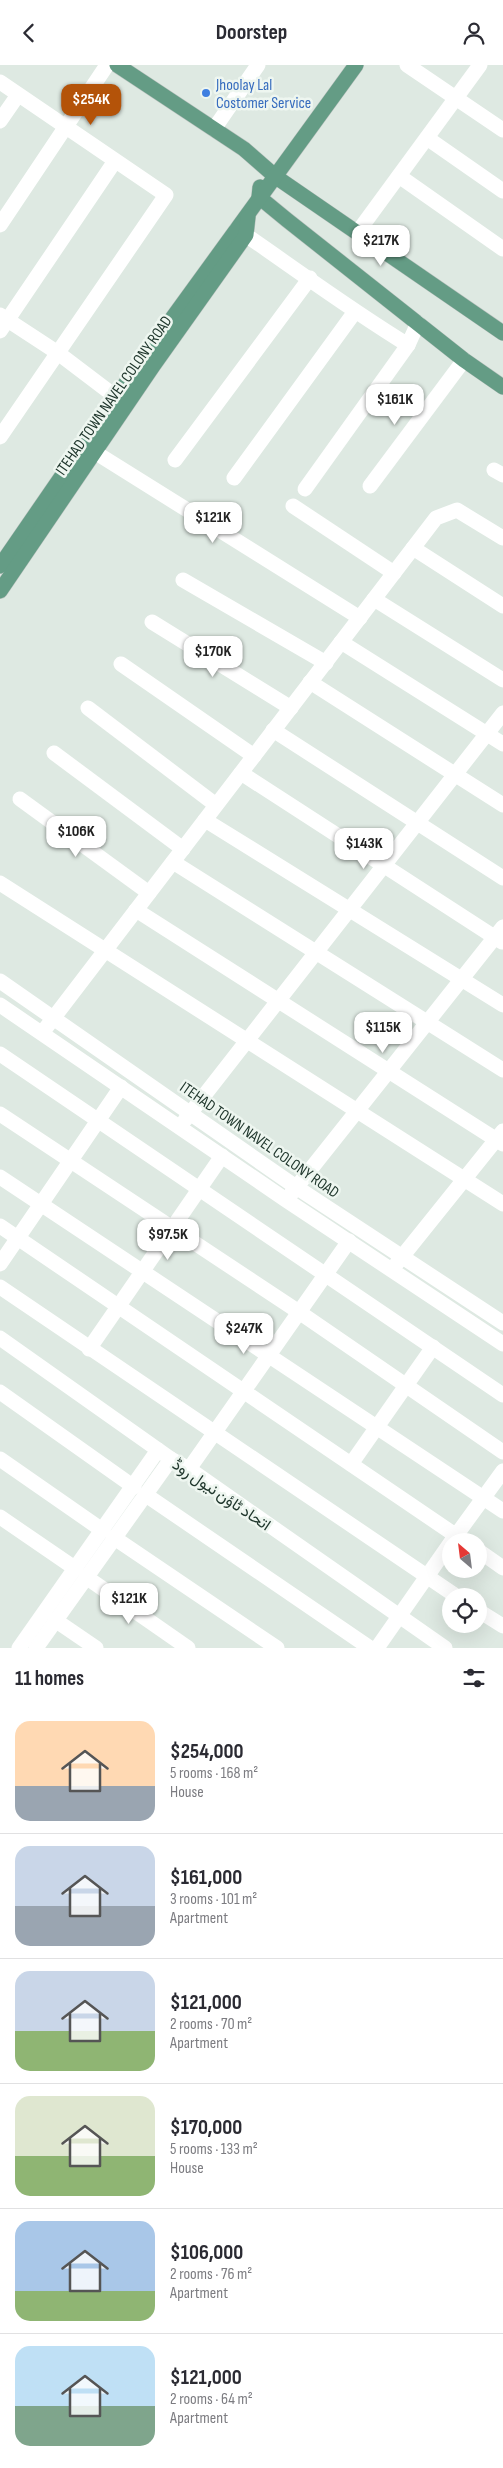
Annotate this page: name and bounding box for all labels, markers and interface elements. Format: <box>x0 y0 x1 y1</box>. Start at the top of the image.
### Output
icon: back <box>15 19 43 47</box>
text: Doorstep <box>216 19 287 46</box>
icon: person <box>460 19 488 47</box>
place label: Jhoolay Lal Costomer Service <box>215 76 311 113</box>
pin: $254K <box>56 83 126 126</box>
marker: Jhoolay Lal Costomer Service <box>200 87 212 99</box>
text: $254K <box>72 90 110 109</box>
pin: $217K <box>346 225 416 267</box>
text: $217K <box>363 231 399 250</box>
street label: ITEHAD TOWN NAVEL COLONY ROAD <box>52 313 177 479</box>
pin: $161K <box>360 383 430 426</box>
text: $161K <box>377 390 413 409</box>
pin: $121K <box>178 501 248 544</box>
text: $121K <box>195 508 231 527</box>
pin: $170K <box>178 635 248 678</box>
text: $170K <box>195 642 231 661</box>
pin: $106K <box>41 815 111 858</box>
text: $106K <box>57 822 95 841</box>
pin: $143K <box>329 827 399 870</box>
text: $143K <box>345 834 383 853</box>
pin: $115K <box>348 1011 418 1054</box>
text: $115K <box>365 1018 401 1037</box>
street label: ITEHAD TOWN NAVEL COLONY ROAD <box>176 1078 342 1203</box>
pin: $97.5K <box>127 1219 209 1261</box>
text: $97.5K <box>148 1225 188 1244</box>
pin: $247K <box>209 1313 279 1355</box>
text: $247K <box>225 1319 263 1338</box>
street label: اتحاد ٹاؤن نیول روڈ <box>168 1455 274 1535</box>
north arrow <box>442 1533 488 1577</box>
map controls <box>442 1533 487 1633</box>
pin: $121K <box>94 1583 164 1625</box>
button: locate <box>442 1588 487 1633</box>
text: $121K <box>111 1589 147 1608</box>
icon: filters <box>460 1664 488 1692</box>
text: 11 homes <box>15 1666 84 1691</box>
text: $254,000 <box>170 1739 244 1764</box>
icon: home <box>55 1741 115 1801</box>
text: 5 rooms · 168 m² <box>170 1764 258 1783</box>
text: House <box>170 1783 204 1802</box>
text: $161,000 <box>170 1865 242 1890</box>
icon: home <box>55 1866 115 1926</box>
text: 3 rooms · 101 m² <box>170 1890 257 1909</box>
text: Apartment <box>170 1909 228 1928</box>
text: $121,000 <box>170 1990 242 2015</box>
icon: home <box>55 1991 115 2051</box>
text: 2 rooms · 70 m² <box>170 2015 252 2034</box>
text: Apartment <box>170 2034 228 2053</box>
text: $170,000 <box>170 2115 242 2140</box>
icon: home <box>55 2116 115 2176</box>
text: 5 rooms · 133 m² <box>170 2140 258 2159</box>
text: House <box>170 2159 204 2178</box>
text: $106,000 <box>170 2240 243 2265</box>
icon: home <box>55 2241 115 2301</box>
text: 2 rooms · 76 m² <box>170 2265 252 2284</box>
text: Apartment <box>170 2284 228 2303</box>
text: $121,000 <box>170 2365 242 2390</box>
icon: home <box>55 2366 115 2426</box>
text: 2 rooms · 64 m² <box>170 2390 253 2409</box>
text: Apartment <box>170 2409 228 2428</box>

